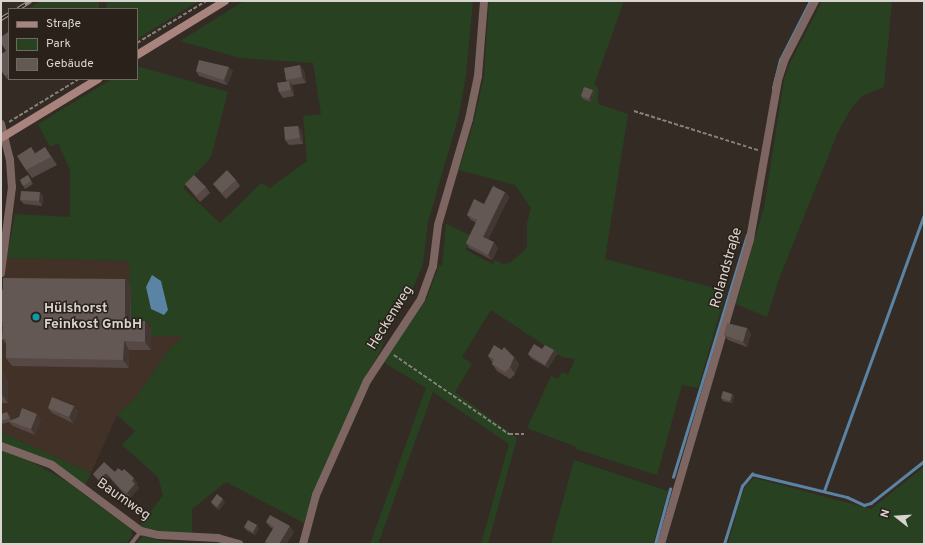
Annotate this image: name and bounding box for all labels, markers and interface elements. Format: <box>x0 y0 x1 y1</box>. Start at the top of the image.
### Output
legend <box>8 8 138 80</box>
text: Straße <box>46 16 81 32</box>
text: Park <box>46 36 71 52</box>
text: Gebäude <box>46 56 94 72</box>
street label: Rolandstraße <box>708 226 746 310</box>
street label: Heckenweg <box>365 283 417 353</box>
place label: Hülshorst Feinkost GmbH <box>44 301 142 334</box>
marker: Hülshorst Feinkost GmbH <box>31 312 41 322</box>
street label: Baumweg <box>93 475 153 525</box>
north arrow <box>877 497 917 537</box>
text: N <box>878 508 893 519</box>

